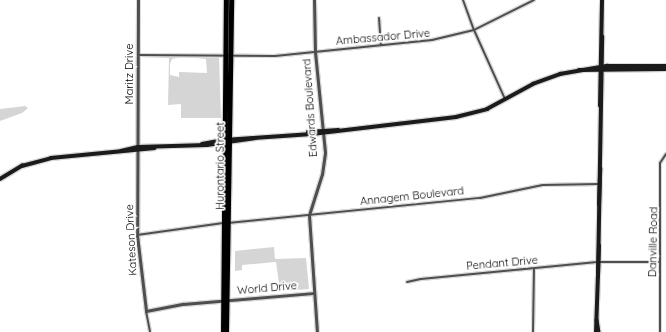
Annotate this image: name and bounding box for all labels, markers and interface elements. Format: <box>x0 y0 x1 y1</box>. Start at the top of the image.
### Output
street label: Ambassador Drive <box>335 26 431 48</box>
street label: Maritz Drive <box>122 44 136 104</box>
street label: Edwards Boulevard <box>300 58 320 158</box>
street label: Hurontario Street <box>213 122 227 210</box>
street label: Annagem Boulevard <box>360 184 464 208</box>
street label: Kateson Drive <box>123 204 139 276</box>
street label: Danville Road <box>646 207 660 277</box>
street label: Pendant Drive <box>466 253 538 273</box>
street label: World Drive <box>237 279 297 297</box>

